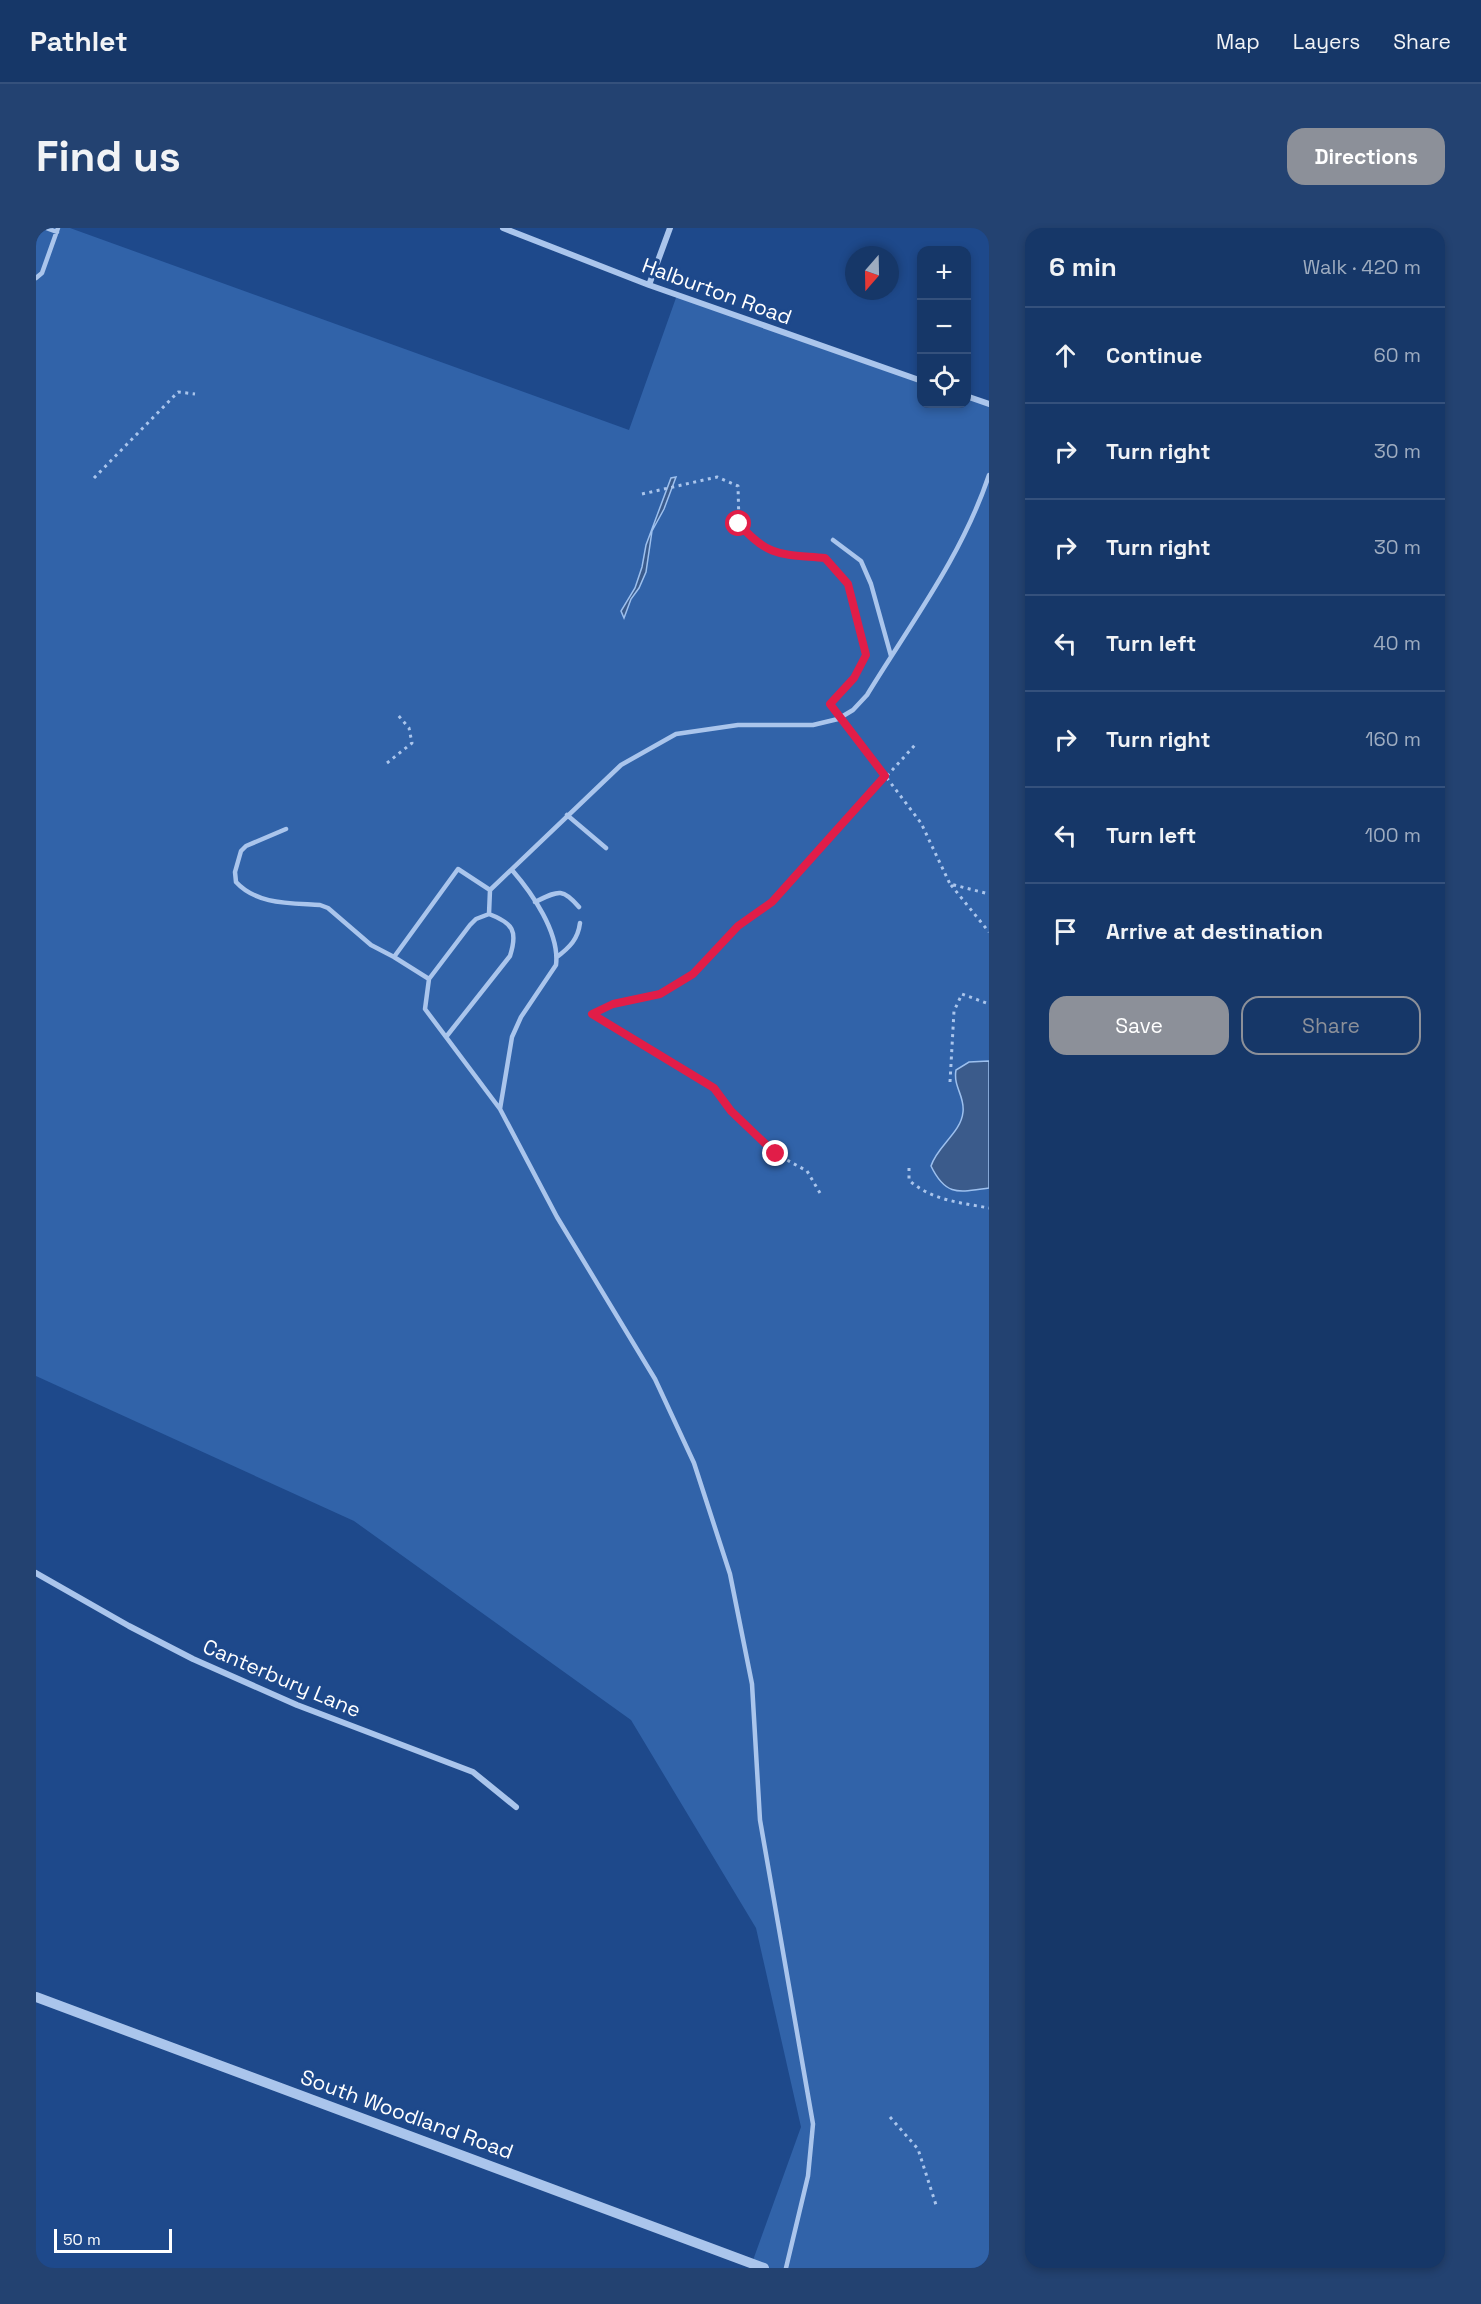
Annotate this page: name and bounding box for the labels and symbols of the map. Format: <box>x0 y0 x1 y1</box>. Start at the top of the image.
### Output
north arrow <box>845 246 899 300</box>
street label: Halburton Road <box>638 251 796 331</box>
route start <box>725 510 751 536</box>
route end <box>762 1140 788 1166</box>
street label: Canterbury Lane <box>199 1633 365 1723</box>
street label: South Woodland Road <box>297 2063 517 2165</box>
scale bar <box>54 2226 172 2254</box>

